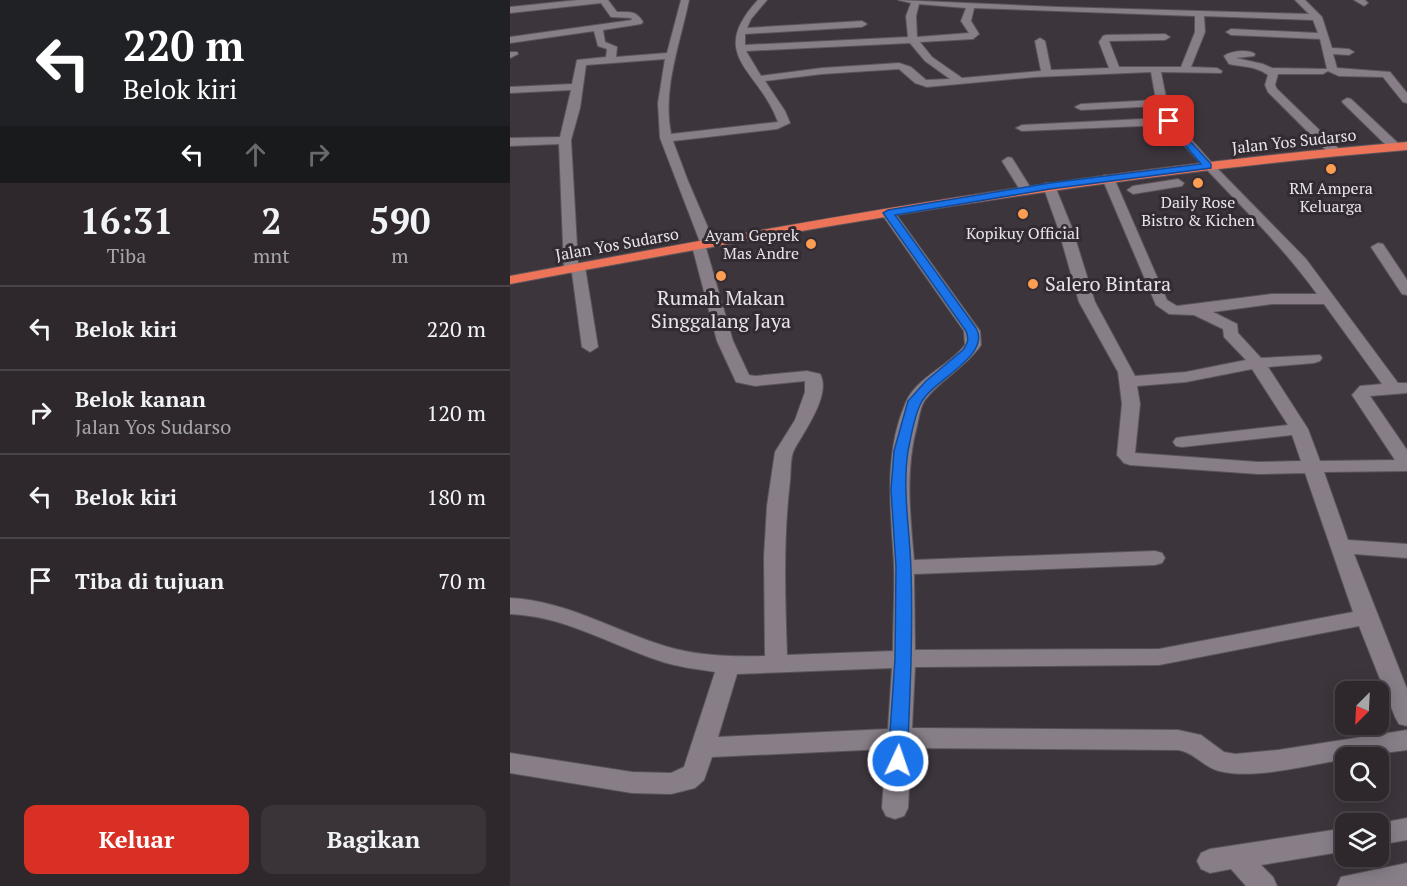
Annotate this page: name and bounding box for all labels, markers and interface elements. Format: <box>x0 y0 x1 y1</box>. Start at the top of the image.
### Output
text: 220 m <box>123 17 244 73</box>
icon: left <box>24 24 102 102</box>
text: Belok kiri <box>123 71 237 107</box>
pin <box>1143 95 1194 146</box>
icon: arrive <box>1152 104 1185 137</box>
street label: Jalan Yos Sudarso <box>1231 124 1357 158</box>
icon: left <box>176 138 209 171</box>
icon: ahead <box>239 138 272 171</box>
icon: right <box>302 138 335 171</box>
marker: RM Ampera Keluarga <box>1324 162 1338 176</box>
marker: Daily Rose Bistro & Kichen <box>1191 176 1205 190</box>
place label: RM Ampera Keluarga <box>1289 177 1373 217</box>
place label: Daily Rose Bistro & Kichen <box>1141 191 1255 231</box>
text: 16:31 <box>80 197 173 244</box>
text: 2 <box>261 197 282 244</box>
text: 590 <box>369 197 430 244</box>
marker: Kopikuy Official <box>1016 207 1030 221</box>
street label: Jalan Yos Sudarso <box>554 222 681 266</box>
place label: Kopikuy Official <box>966 222 1080 244</box>
place label: Ayam Geprek Mas Andre <box>705 224 800 264</box>
marker: Ayam Geprek Mas Andre <box>804 237 818 251</box>
text: Tiba <box>107 242 146 269</box>
text: mnt <box>253 242 290 269</box>
text: m <box>391 242 408 269</box>
marker: Rumah Makan Singgalang Jaya <box>714 269 728 283</box>
place label: Salero Bintara <box>1045 270 1171 297</box>
marker: Salero Bintara <box>1026 277 1040 291</box>
place label: Rumah Makan Singgalang Jaya <box>651 284 791 334</box>
icon: left <box>24 312 57 345</box>
text: Belok kiri <box>75 314 177 343</box>
text: 220 m <box>426 314 486 343</box>
text: Belok kanan <box>75 384 206 413</box>
icon: right <box>24 396 57 429</box>
text: 120 m <box>426 398 486 427</box>
text: Jalan Yos Sudarso <box>75 413 231 440</box>
icon: left <box>24 480 57 513</box>
text: Belok kiri <box>75 482 177 511</box>
text: 180 m <box>426 482 486 511</box>
icon: arrive <box>24 564 57 597</box>
text: Tiba di tujuan <box>75 566 224 595</box>
text: 70 m <box>438 566 486 595</box>
north arrow <box>1335 681 1389 735</box>
map controls <box>1335 681 1389 867</box>
position arrow <box>866 729 930 793</box>
button: search <box>1335 747 1389 801</box>
button: Keluar <box>24 805 249 874</box>
button: Bagikan <box>261 805 486 874</box>
button: layers <box>1335 813 1389 867</box>

